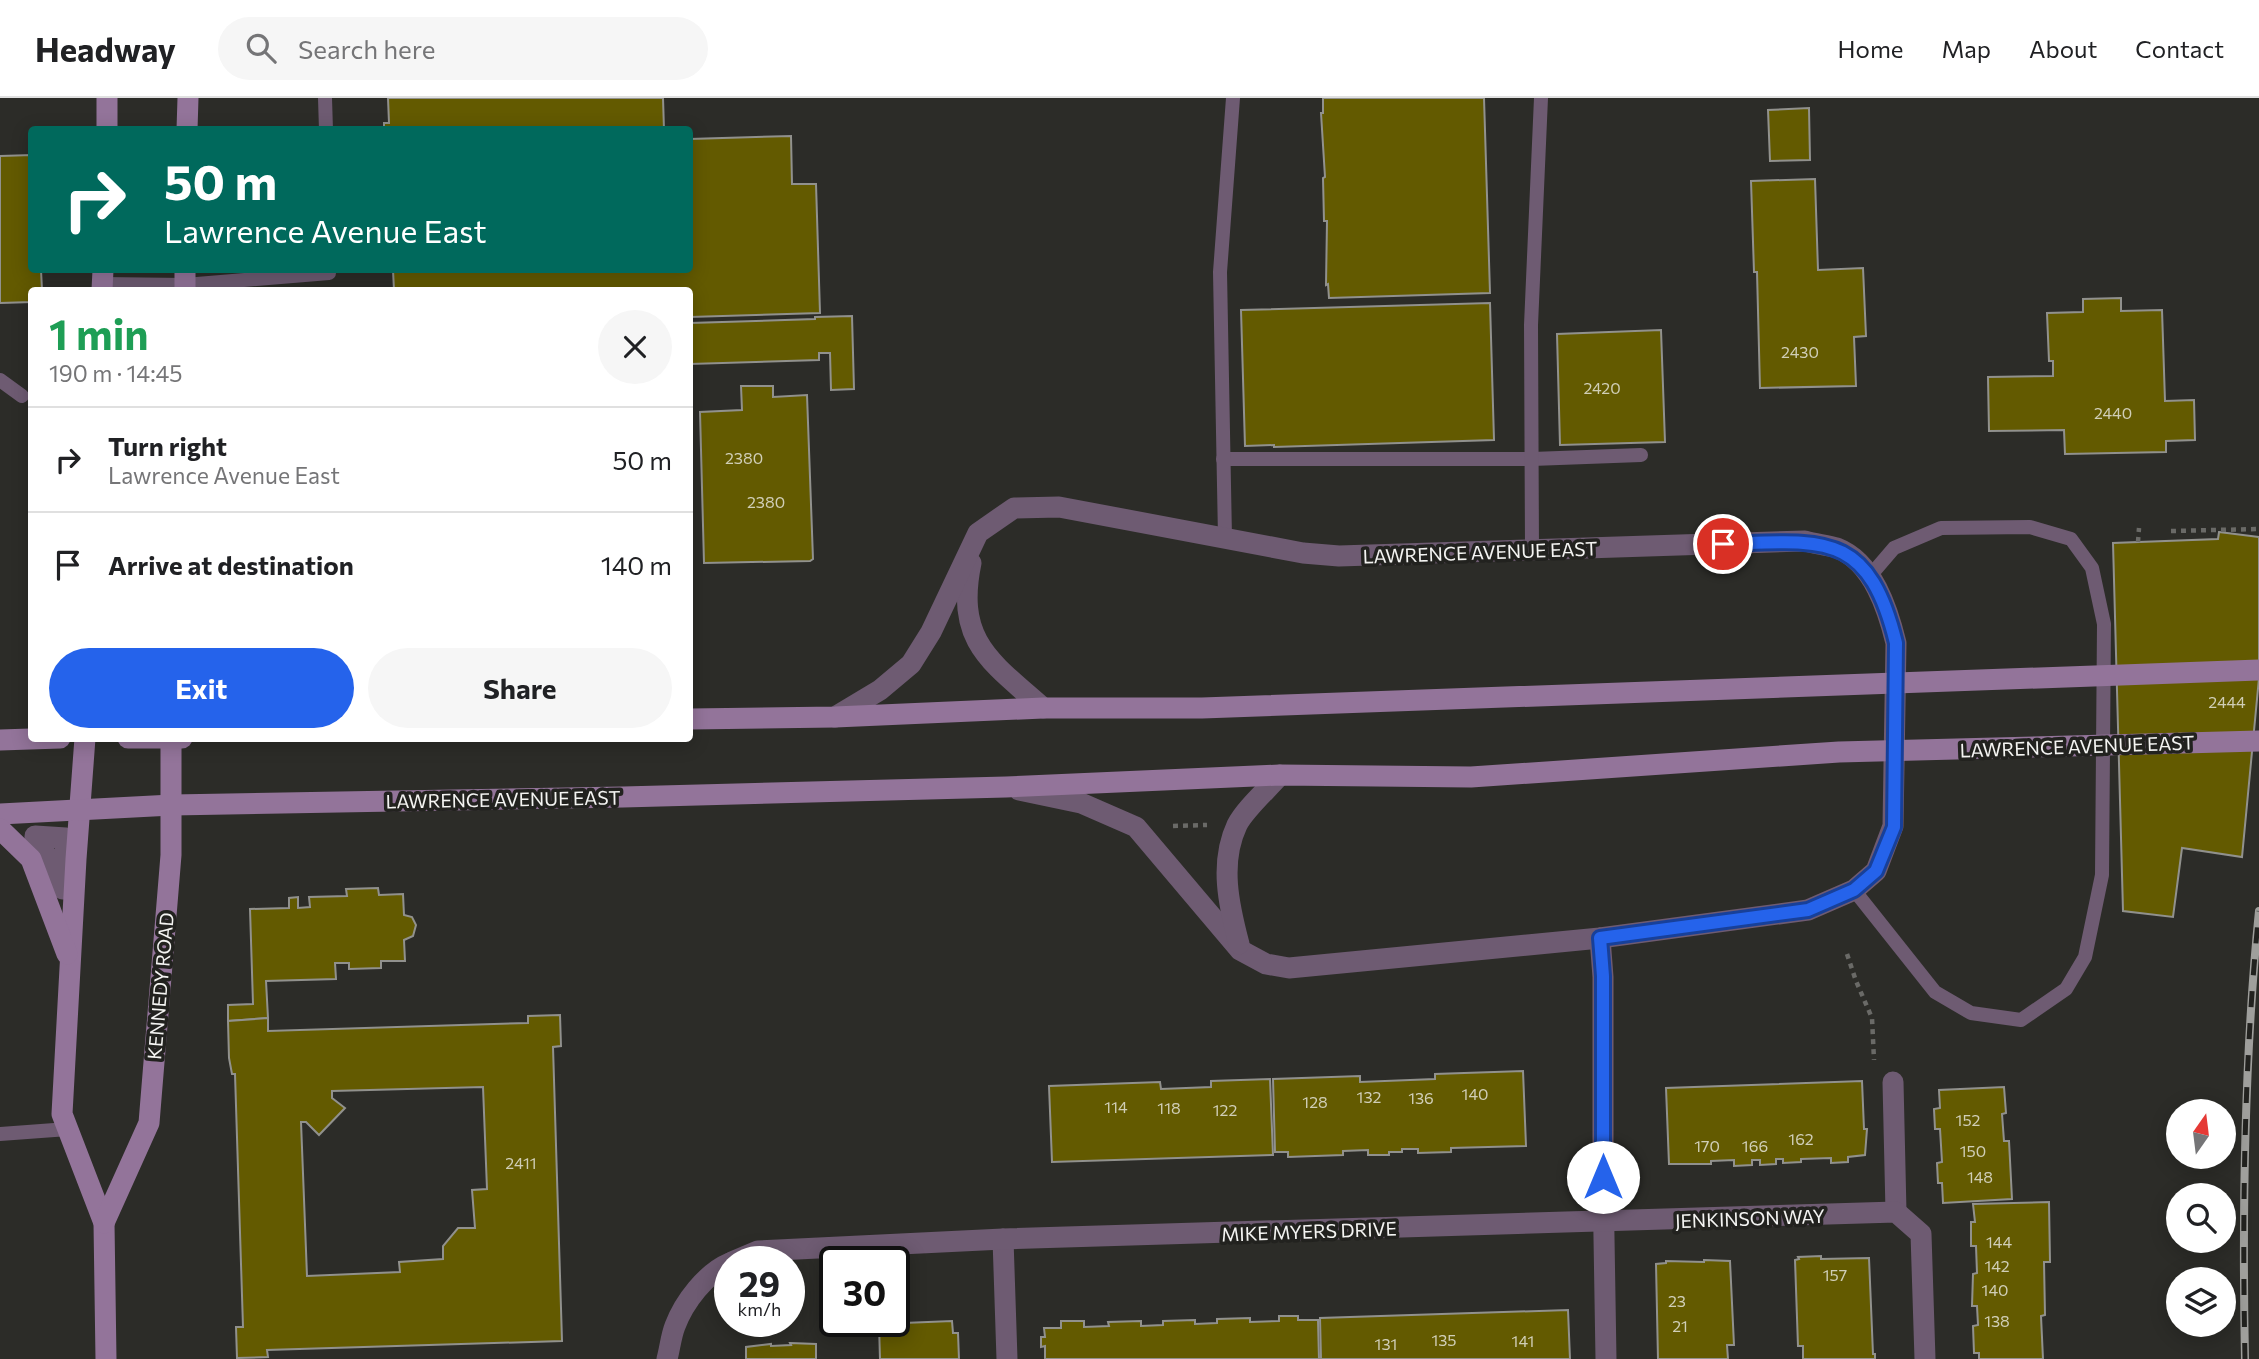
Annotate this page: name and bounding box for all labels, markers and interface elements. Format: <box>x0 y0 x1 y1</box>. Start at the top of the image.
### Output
search box <box>218 17 708 80</box>
text: Headway <box>35 28 176 69</box>
icon: search <box>242 29 280 67</box>
text: Search here <box>298 33 436 64</box>
text: Home <box>1838 34 1904 63</box>
text: Map <box>1942 34 1991 63</box>
text: About <box>2029 34 2097 63</box>
text: Contact <box>2135 34 2224 63</box>
text: 50 m <box>164 150 277 210</box>
icon: right <box>49 154 140 245</box>
text: Lawrence Avenue East <box>164 210 487 250</box>
text: 1 min <box>49 307 149 359</box>
button: close <box>598 310 672 384</box>
house number: 2430 <box>1781 342 1819 361</box>
text: 190 m · 14:45 <box>49 359 183 387</box>
house number: 2420 <box>1583 378 1621 397</box>
house number: 2440 <box>2094 403 2132 422</box>
text: Turn right <box>108 430 227 461</box>
icon: right <box>49 441 87 479</box>
text: 50 m <box>612 444 672 475</box>
house number: 2380 <box>725 448 763 467</box>
text: Lawrence Avenue East <box>108 461 340 489</box>
house number: 2380 <box>747 492 785 511</box>
pin <box>1693 514 1753 574</box>
icon: arrive <box>1704 525 1742 563</box>
street label: LAWRENCE AVENUE EAST <box>1362 536 1598 568</box>
icon: arrive <box>49 546 87 584</box>
text: Arrive at destination <box>108 549 354 580</box>
text: 140 m <box>601 549 672 580</box>
button: Exit <box>49 648 354 728</box>
button: Share <box>368 648 672 728</box>
house number: 2444 <box>2208 692 2246 711</box>
street label: LAWRENCE AVENUE EAST <box>1959 730 2195 762</box>
street label: LAWRENCE AVENUE EAST <box>385 785 621 813</box>
street label: KENNEDY ROAD <box>142 911 178 1061</box>
house number: 140 <box>1462 1084 1488 1103</box>
house number: 132 <box>1357 1087 1382 1106</box>
house number: 136 <box>1408 1088 1434 1107</box>
house number: 128 <box>1302 1092 1328 1111</box>
house number: 114 <box>1104 1097 1128 1116</box>
house number: 118 <box>1157 1098 1181 1117</box>
north arrow <box>2166 1099 2236 1169</box>
map controls <box>2166 1099 2236 1337</box>
house number: 122 <box>1213 1100 1237 1119</box>
house number: 152 <box>1956 1110 1981 1129</box>
house number: 162 <box>1788 1129 1814 1148</box>
house number: 170 <box>1694 1136 1720 1155</box>
house number: 166 <box>1742 1136 1768 1155</box>
position arrow <box>1566 1140 1640 1214</box>
house number: 150 <box>1960 1141 1986 1160</box>
house number: 2411 <box>505 1153 537 1172</box>
house number: 148 <box>1967 1167 1993 1186</box>
button: search <box>2166 1183 2236 1253</box>
street label: JENKINSON WAY <box>1675 1204 1825 1232</box>
street label: MIKE MYERS DRIVE <box>1221 1216 1397 1246</box>
house number: 144 <box>1986 1232 2012 1251</box>
speed limit sign: 30 <box>819 1246 910 1337</box>
house number: 142 <box>1984 1256 2010 1275</box>
text: 29 <box>739 1261 780 1304</box>
house number: 157 <box>1823 1265 1847 1284</box>
button: layers <box>2166 1267 2236 1337</box>
house number: 140 <box>1982 1280 2008 1299</box>
house number: 23 <box>1668 1291 1686 1310</box>
text: km/h <box>738 1298 781 1320</box>
house number: 138 <box>1984 1311 2010 1330</box>
house number: 21 <box>1672 1316 1688 1335</box>
house number: 135 <box>1431 1330 1457 1349</box>
house number: 141 <box>1512 1331 1534 1350</box>
house number: 131 <box>1375 1334 1397 1353</box>

